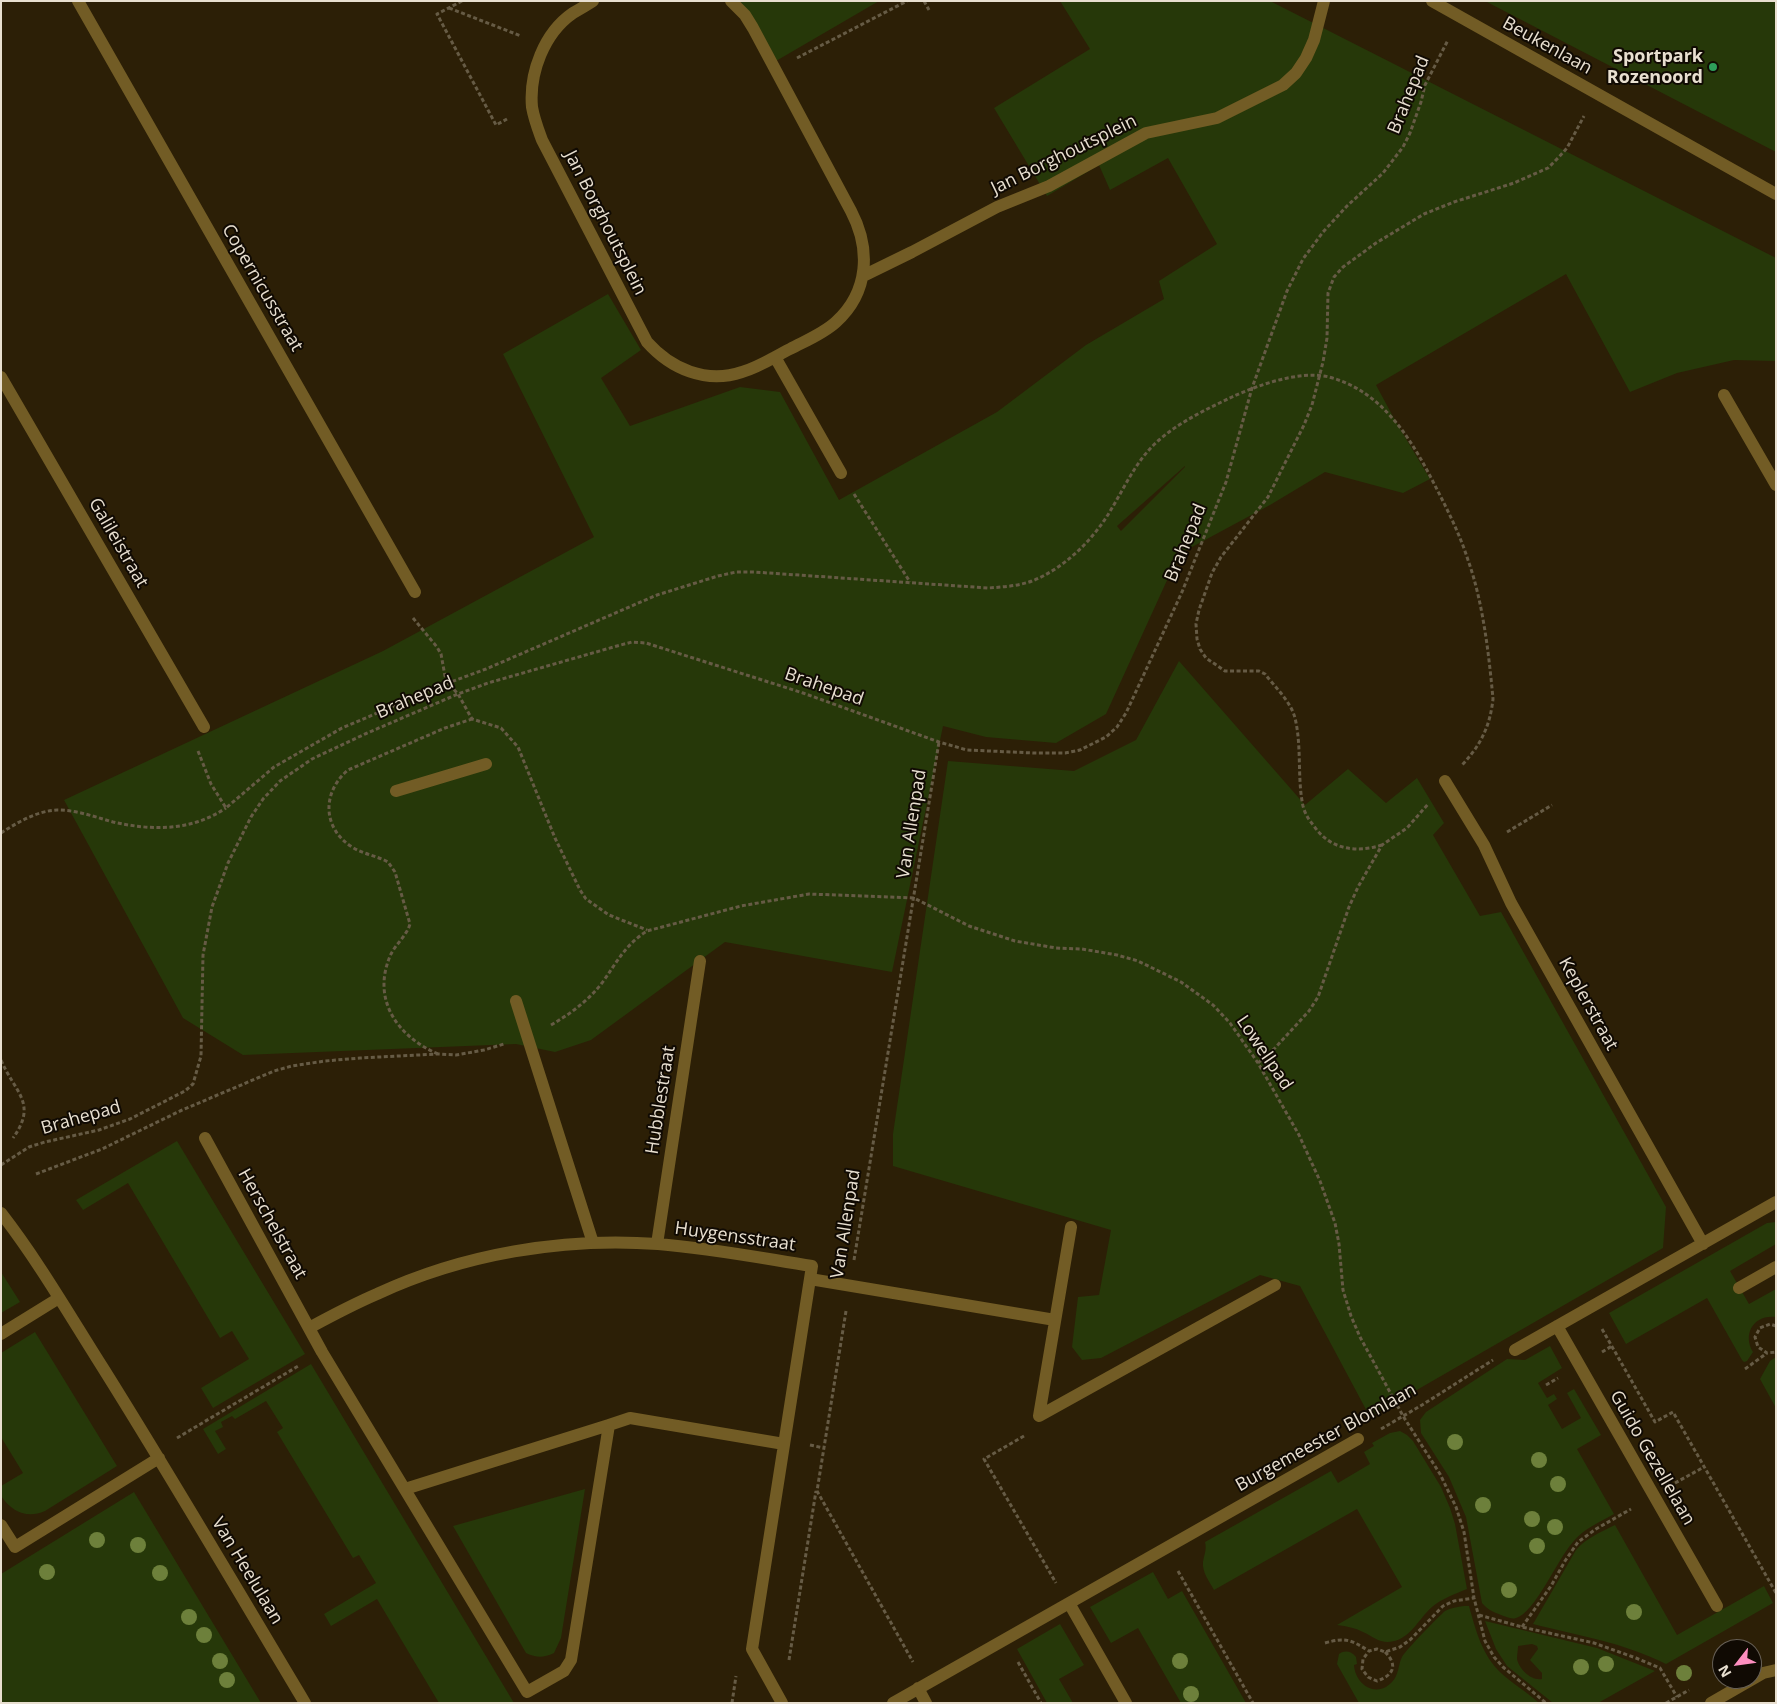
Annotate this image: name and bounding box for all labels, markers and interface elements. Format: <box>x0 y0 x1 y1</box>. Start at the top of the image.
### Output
street label: Beukenlaan <box>1498 13 1596 79</box>
place label: Sportpark Rozenoord <box>1607 46 1703 88</box>
street label: Brahepad <box>1384 53 1434 137</box>
marker: Sportpark Rozenoord <box>1707 61 1719 73</box>
street label: Jan Borghoutsplein <box>988 110 1140 200</box>
street label: Jan Borghoutsplein <box>559 147 651 299</box>
street label: Copernicusstraat <box>217 221 307 355</box>
street label: Galileistraat <box>84 494 152 592</box>
street label: Brahepad <box>1161 501 1211 585</box>
street label: Brahepad <box>782 663 866 711</box>
street label: Brahepad <box>373 672 457 724</box>
street label: Van Allenpad <box>893 768 931 880</box>
street label: Keplerstraat <box>1554 954 1622 1054</box>
street label: Lowellpad <box>1231 1012 1297 1094</box>
street label: Hubblestraat <box>642 1044 680 1156</box>
street label: Brahepad <box>39 1096 123 1140</box>
street label: Herschelstraat <box>233 1165 311 1283</box>
street label: Van Allenpad <box>827 1168 865 1280</box>
street label: Huygensstraat <box>673 1218 797 1256</box>
street label: Burgemeester Blomlaan <box>1232 1379 1420 1497</box>
street label: Guido Gezellelaan <box>1605 1387 1699 1529</box>
street label: Van Heelulaan <box>207 1514 287 1628</box>
north arrow <box>1712 1639 1762 1689</box>
text: N <box>1713 1662 1736 1681</box>

